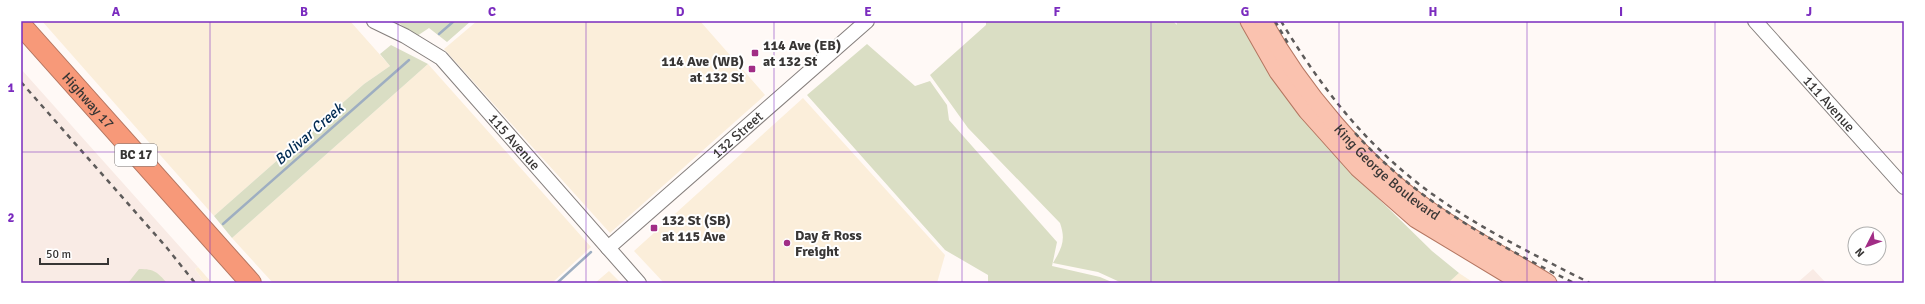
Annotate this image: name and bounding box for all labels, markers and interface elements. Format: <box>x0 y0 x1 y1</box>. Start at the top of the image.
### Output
text: A <box>112 4 121 20</box>
text: B <box>300 4 308 20</box>
text: C <box>488 4 496 20</box>
text: D <box>676 4 685 20</box>
text: E <box>864 4 872 20</box>
text: F <box>1054 4 1061 20</box>
text: G <box>1241 4 1249 20</box>
text: H <box>1429 4 1437 20</box>
text: I <box>1619 4 1623 20</box>
text: J <box>1806 4 1812 20</box>
place label: 114 Ave (EB) at 132 St <box>763 37 841 70</box>
marker: 114 Ave (EB) at 132 St <box>750 48 760 58</box>
place label: 114 Ave (WB) at 132 St <box>661 53 745 86</box>
marker: 114 Ave (WB) at 132 St <box>747 64 757 74</box>
street label: Highway 17 <box>59 69 118 132</box>
street label: 111 Avenue <box>1800 72 1859 135</box>
text: 1 <box>7 80 15 96</box>
water label: Bolivar Creek <box>271 98 348 169</box>
street label: 132 Street <box>708 108 766 162</box>
street label: 115 Avenue <box>485 110 544 173</box>
street label: King George Boulevard <box>1331 121 1443 224</box>
road number: BC 17 <box>115 144 157 166</box>
text: 2 <box>7 210 15 226</box>
place label: 132 St (SB) at 115 Ave <box>662 212 731 245</box>
marker: 132 St (SB) at 115 Ave <box>649 223 659 233</box>
north arrow <box>1847 226 1887 266</box>
place label: Day & Ross Freight <box>795 227 862 260</box>
marker: Day & Ross Freight <box>782 238 792 248</box>
scale bar <box>40 240 108 266</box>
text: N <box>1853 245 1867 260</box>
text: 50 m <box>46 247 71 262</box>

